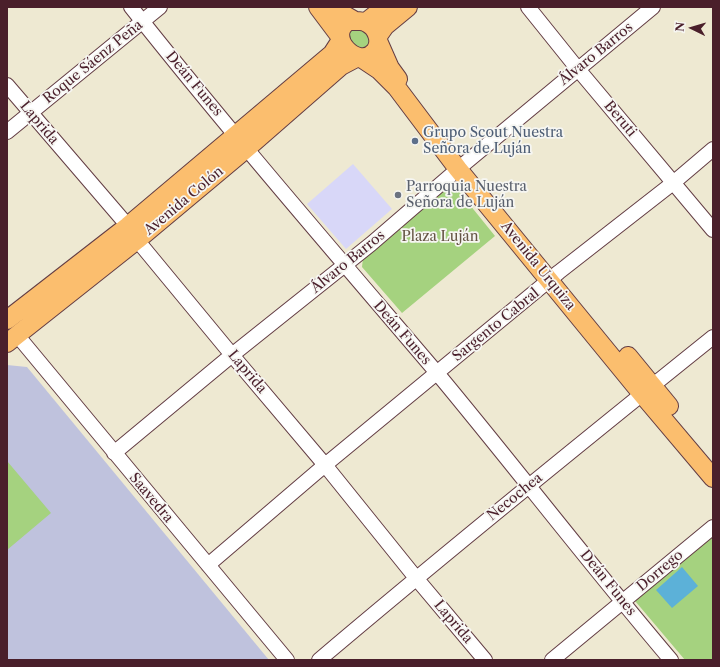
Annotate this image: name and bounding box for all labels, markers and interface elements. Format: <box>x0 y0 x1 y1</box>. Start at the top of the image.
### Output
north arrow <box>672 8 712 48</box>
street label: Roque Sáenz Peña <box>40 17 146 107</box>
street label: Álvaro Barros <box>556 19 636 89</box>
text: N <box>673 22 687 32</box>
street label: Deán Funes <box>162 48 226 120</box>
street label: Laprida <box>16 98 62 148</box>
street label: Beruti <box>600 98 640 140</box>
place label: Grupo Scout Nuestra Señora de Luján <box>423 125 563 158</box>
marker: Grupo Scout Nuestra Señora de Luján <box>410 136 420 146</box>
street label: Avenida Colón <box>141 163 227 239</box>
place label: Parroquia Nuestra Señora de Luján <box>406 179 527 212</box>
marker: Parroquia Nuestra Señora de Luján <box>393 190 403 200</box>
street label: Avenida Urquiza <box>497 218 579 314</box>
street label: Álvaro Barros <box>308 227 388 297</box>
park label: Plaza Luján <box>401 229 479 245</box>
street label: Sargento Cabral <box>449 285 543 365</box>
street label: Deán Funes <box>370 298 434 368</box>
street label: Laprida <box>224 347 270 397</box>
street label: Saavedra <box>125 470 177 526</box>
street label: Necochea <box>484 470 546 524</box>
street label: Deán Funes <box>576 547 640 619</box>
street label: Dorrego <box>633 547 687 595</box>
street label: Laprida <box>430 597 476 647</box>

